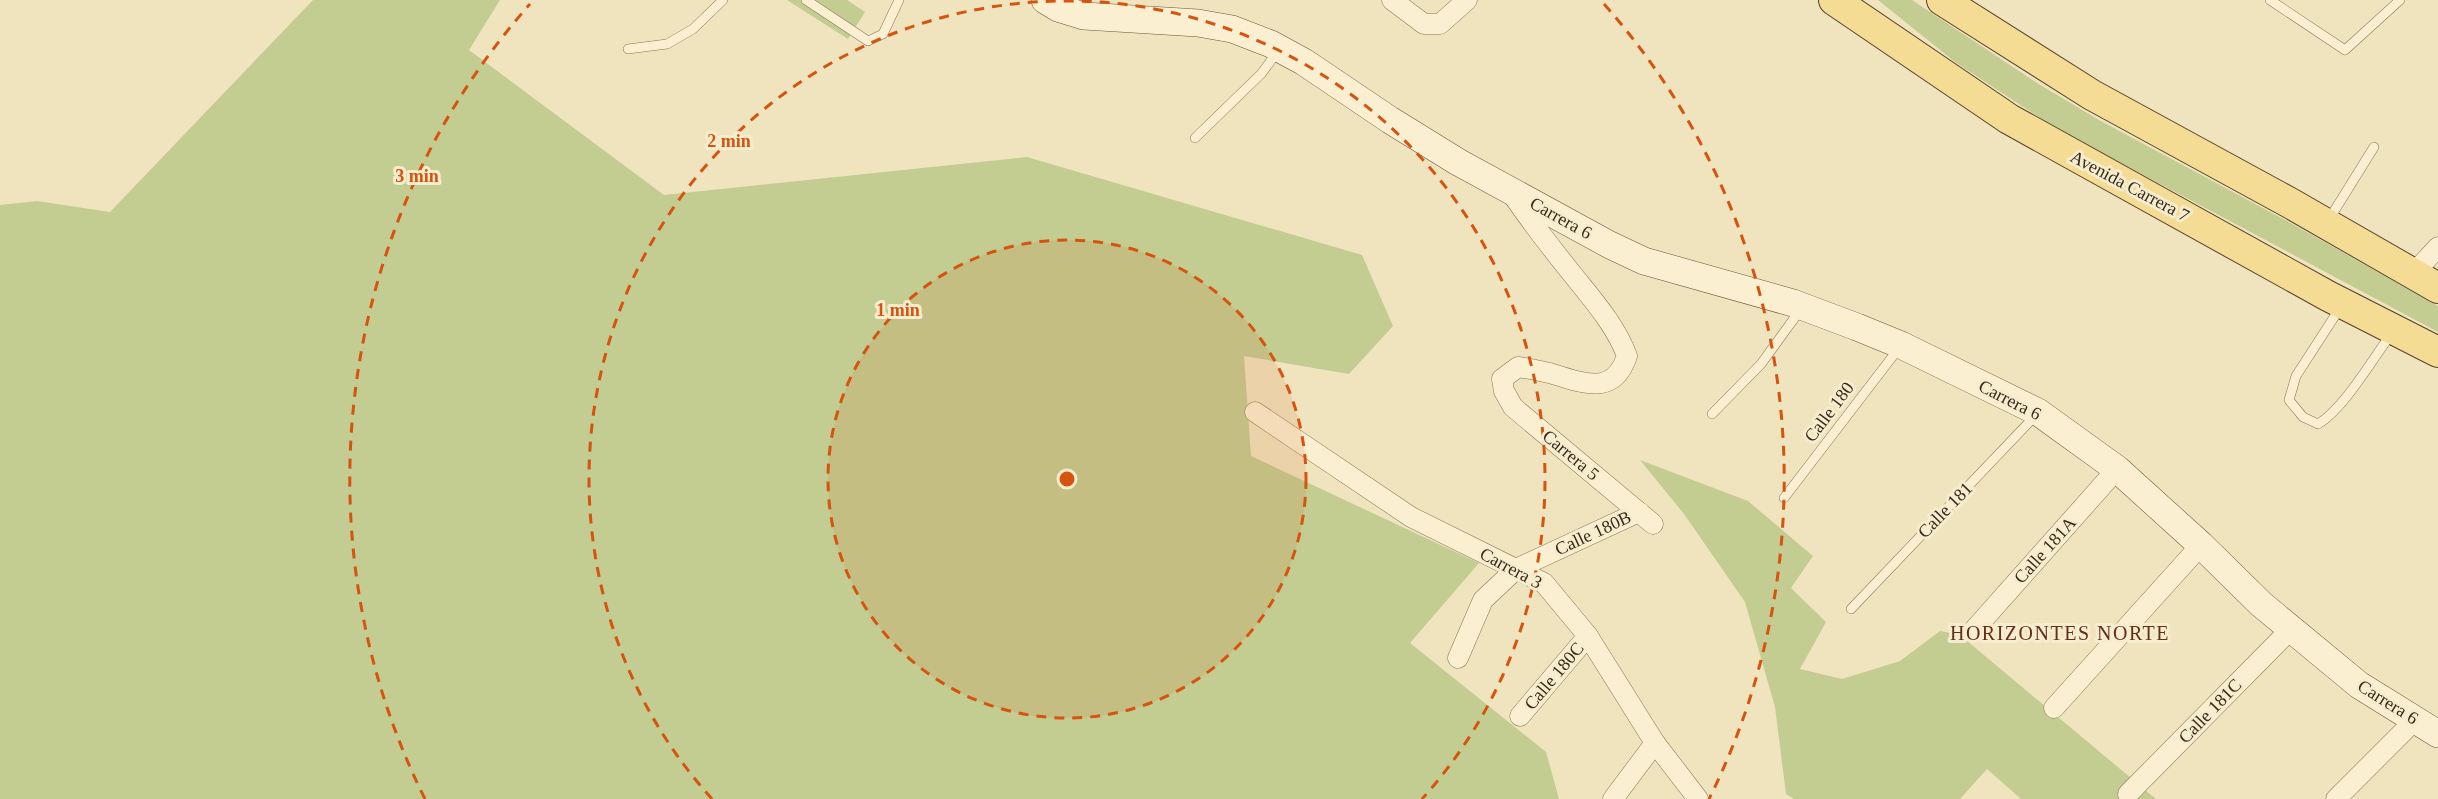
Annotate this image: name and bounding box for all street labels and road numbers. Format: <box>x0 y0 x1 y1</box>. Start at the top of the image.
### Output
street label: Avenida Carrera 7 <box>2067 146 2193 226</box>
street label: Carrera 6 <box>1527 193 1595 243</box>
street label: Carrera 6 <box>1975 376 2045 424</box>
street label: Calle 180 <box>1800 378 1858 446</box>
street label: Carrera 5 <box>1539 426 1603 484</box>
street label: Calle 181 <box>1914 478 1976 542</box>
street label: Calle 180B <box>1552 507 1634 559</box>
street label: Calle 181A <box>2010 513 2080 587</box>
street label: Carrera 3 <box>1477 543 1545 593</box>
street label: Calle 180C <box>1520 638 1588 714</box>
street label: Calle 181C <box>2174 675 2246 747</box>
street label: Carrera 6 <box>2354 676 2422 728</box>

